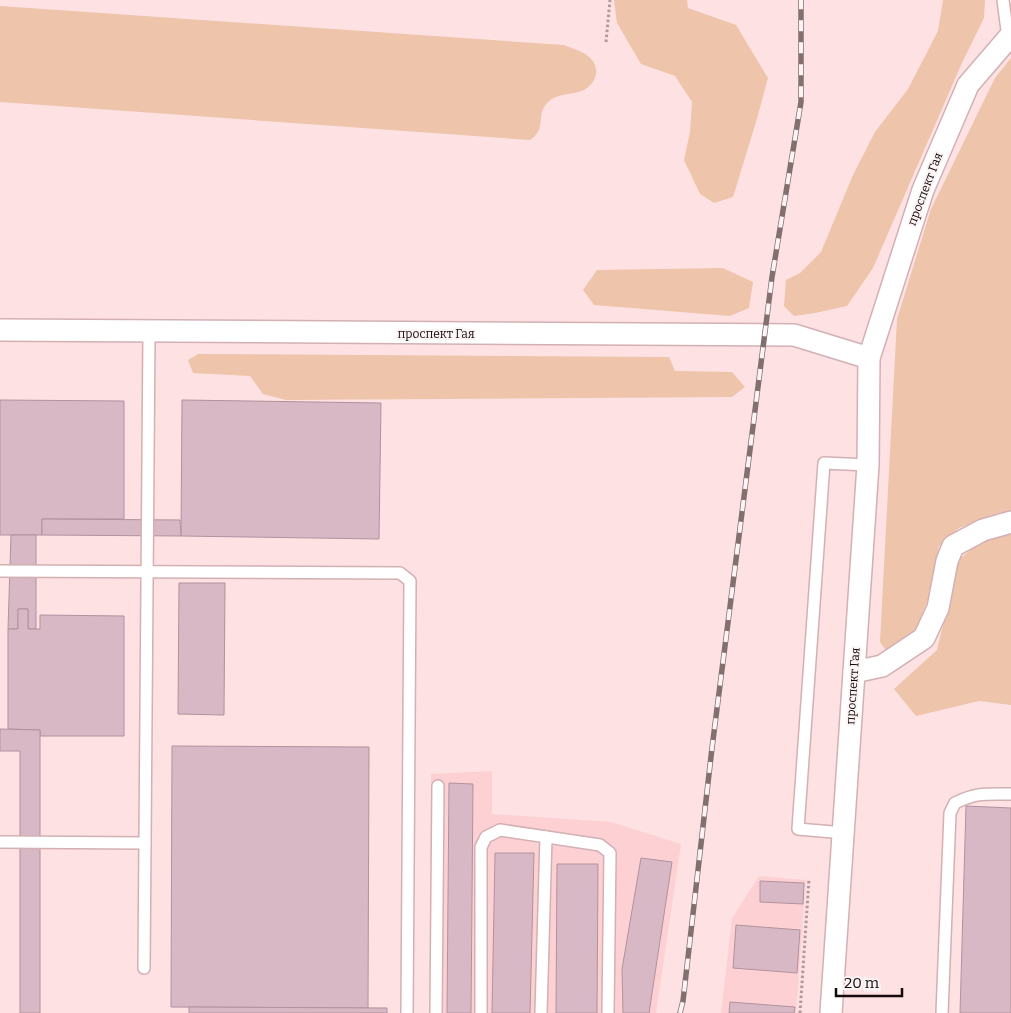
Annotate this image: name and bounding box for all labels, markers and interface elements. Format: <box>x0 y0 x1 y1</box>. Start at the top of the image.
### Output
street label: проспект Гая <box>905 150 945 227</box>
street label: проспект Гая <box>397 327 475 341</box>
street label: проспект Гая <box>843 647 863 725</box>
scale bar <box>836 966 902 998</box>
text: 20 m <box>844 974 880 992</box>

